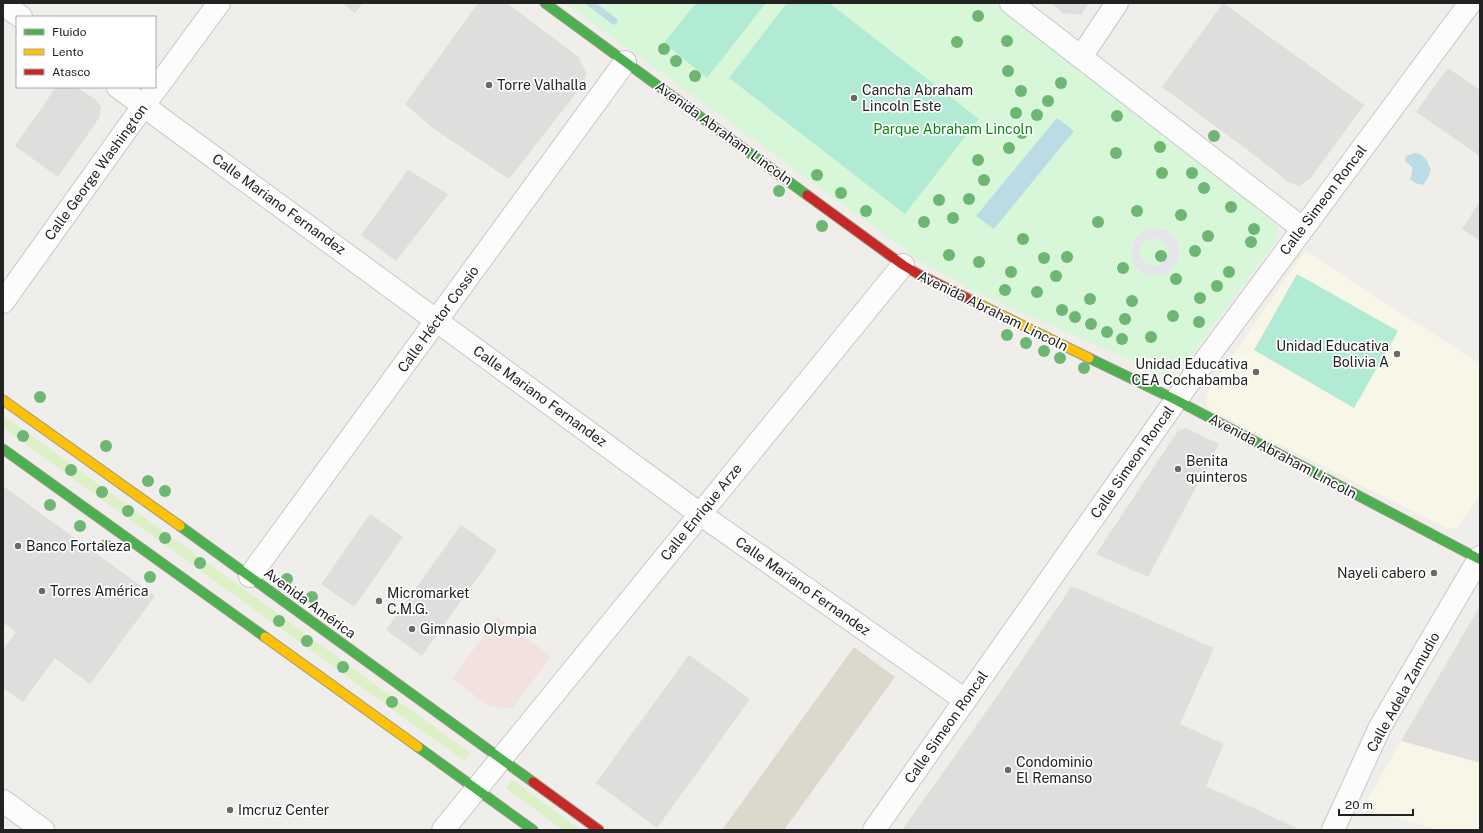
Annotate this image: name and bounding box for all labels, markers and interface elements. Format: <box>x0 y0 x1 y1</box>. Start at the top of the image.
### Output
legend <box>16 16 156 88</box>
text: Fluido <box>52 25 87 39</box>
text: Lento <box>52 45 84 59</box>
text: Atasco <box>52 65 91 79</box>
place label: Torre Valhalla <box>497 77 586 93</box>
street label: Avenida Abraham Lincoln <box>653 78 795 188</box>
marker: Torre Valhalla <box>484 80 494 90</box>
place label: Cancha Abraham Lincoln Este <box>862 82 973 114</box>
marker: Cancha Abraham Lincoln Este <box>849 93 859 103</box>
street label: Calle George Washington <box>41 101 151 243</box>
park label: Parque Abraham Lincoln <box>873 121 1033 137</box>
street label: Calle Simeon Roncal <box>1276 142 1370 258</box>
street label: Calle Mariano Fernandez <box>209 150 349 258</box>
street label: Calle Héctor Cossío <box>394 263 482 375</box>
street label: Avenida Abraham Lincoln <box>915 268 1071 354</box>
place label: Unidad Educativa Bolivia A <box>1276 338 1389 370</box>
street label: Calle Mariano Fernandez <box>470 342 610 450</box>
marker: Unidad Educativa Bolivia A <box>1392 349 1402 359</box>
place label: Unidad Educativa CEA Cochabamba <box>1131 356 1248 388</box>
marker: Unidad Educativa CEA Cochabamba <box>1251 367 1261 377</box>
street label: Calle Simeon Roncal <box>1087 403 1177 521</box>
street label: Avenida Abraham Lincoln <box>1206 410 1360 502</box>
place label: Benita quinteros <box>1186 453 1247 485</box>
street label: Calle Enrique Arze <box>657 460 745 564</box>
marker: Benita quinteros <box>1173 464 1183 474</box>
street label: Calle Mariano Fernandez <box>733 533 874 639</box>
place label: Banco Fortaleza <box>26 538 131 554</box>
marker: Banco Fortaleza <box>13 541 23 551</box>
street label: Avenida América <box>261 564 359 642</box>
place label: Nayeli cabero <box>1337 565 1426 581</box>
marker: Nayeli cabero <box>1429 568 1439 578</box>
place label: Torres América <box>50 583 149 599</box>
place label: Micromarket C.M.G. <box>387 585 470 617</box>
marker: Torres América <box>37 586 47 596</box>
marker: Micromarket C.M.G. <box>374 596 384 606</box>
place label: Gimnasio Olympia <box>420 621 537 637</box>
marker: Gimnasio Olympia <box>407 624 417 634</box>
street label: Calle Adela Zamudio <box>1363 629 1443 755</box>
street label: Calle Simeon Roncal <box>901 668 991 786</box>
place label: Condominio El Remanso <box>1016 754 1093 786</box>
marker: Condominio El Remanso <box>1003 765 1013 775</box>
scale bar <box>1339 791 1413 817</box>
text: 20 m <box>1345 798 1373 812</box>
place label: Imcruz Center <box>238 802 329 818</box>
marker: Imcruz Center <box>225 805 235 815</box>

